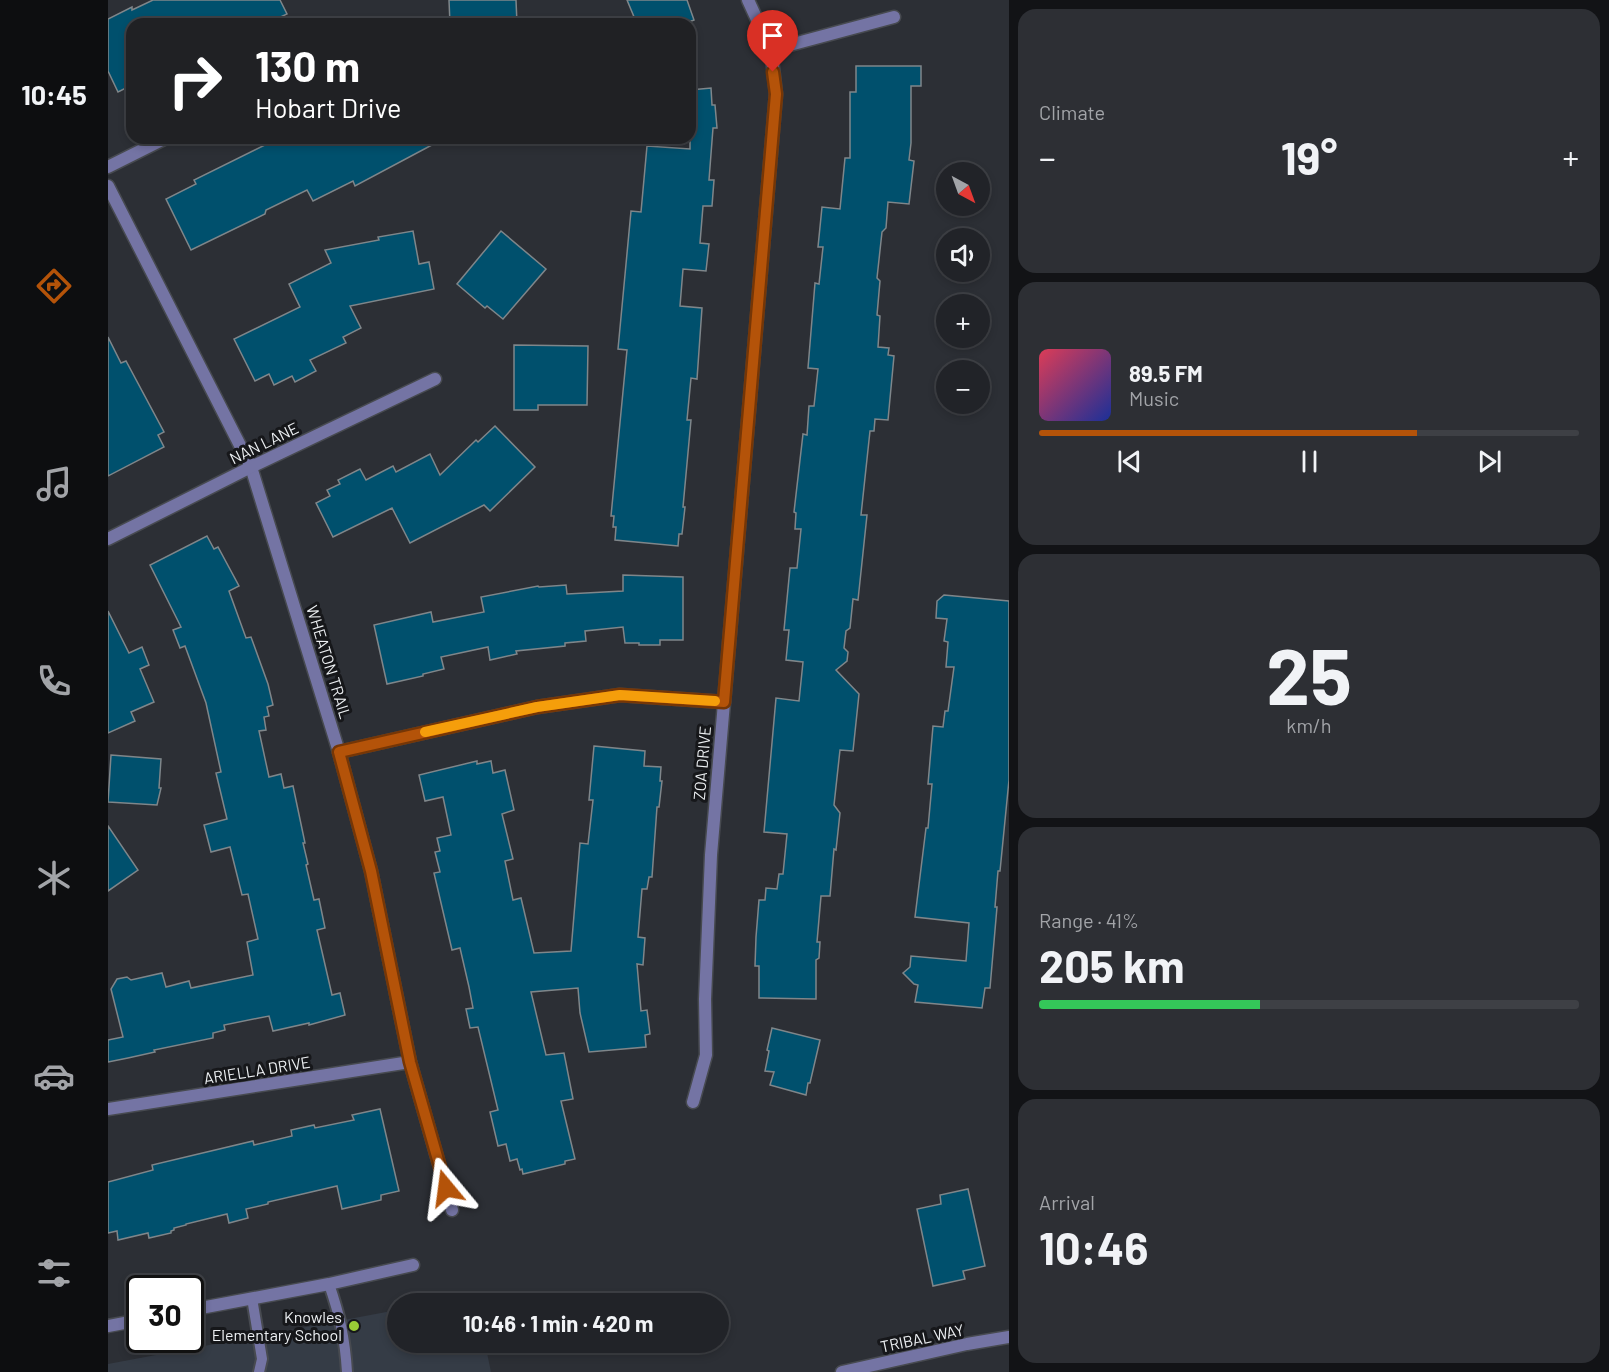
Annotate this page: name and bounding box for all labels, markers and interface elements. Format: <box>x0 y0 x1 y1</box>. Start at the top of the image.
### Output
pin <box>747 10 798 72</box>
icon: arrive <box>756 19 789 52</box>
text: 130 m <box>255 40 360 90</box>
icon: right <box>156 42 234 120</box>
text: 10:45 <box>21 78 87 110</box>
text: Hobart Drive <box>255 91 402 123</box>
text: Climate <box>1039 100 1105 124</box>
text: 19° <box>1281 130 1337 184</box>
text: − <box>1039 137 1056 177</box>
text: + <box>1563 137 1579 177</box>
north arrow <box>936 162 990 216</box>
map controls <box>936 162 990 414</box>
button: sound <box>936 228 990 282</box>
icon: directions <box>33 265 75 307</box>
button: + <box>936 294 990 348</box>
button: − <box>936 360 990 414</box>
text: 89.5 FM <box>1129 360 1203 386</box>
text: Music <box>1129 386 1179 410</box>
street label: NAN LANE <box>226 418 301 467</box>
icon: previous <box>1113 445 1146 478</box>
icon: pause <box>1293 445 1326 478</box>
icon: next <box>1473 445 1506 478</box>
icon: music <box>33 463 75 505</box>
street label: WHEATON TRAIL <box>303 603 356 721</box>
text: 25 <box>1266 627 1352 721</box>
icon: phone <box>33 660 75 702</box>
text: km/h <box>1286 713 1332 737</box>
street label: ZOA DRIVE <box>689 725 714 801</box>
icon: climate <box>33 857 75 899</box>
text: Range · 41% <box>1039 908 1139 932</box>
text: 205 km <box>1039 938 1185 992</box>
street label: ARIELLA DRIVE <box>202 1052 312 1087</box>
icon: car <box>33 1055 75 1097</box>
position arrow <box>414 1156 478 1220</box>
text: Arrival <box>1039 1190 1095 1214</box>
text: 10:46 <box>1039 1220 1148 1274</box>
icon: filters <box>33 1252 75 1294</box>
speed limit sign: 30 <box>126 1275 204 1353</box>
place label: Knowles Elementary School <box>212 1307 342 1344</box>
text: 10:46 · 1 min · 420 m <box>463 1310 653 1336</box>
marker: Knowles Elementary School <box>347 1319 361 1333</box>
street label: TRIBAL WAY <box>878 1319 965 1356</box>

